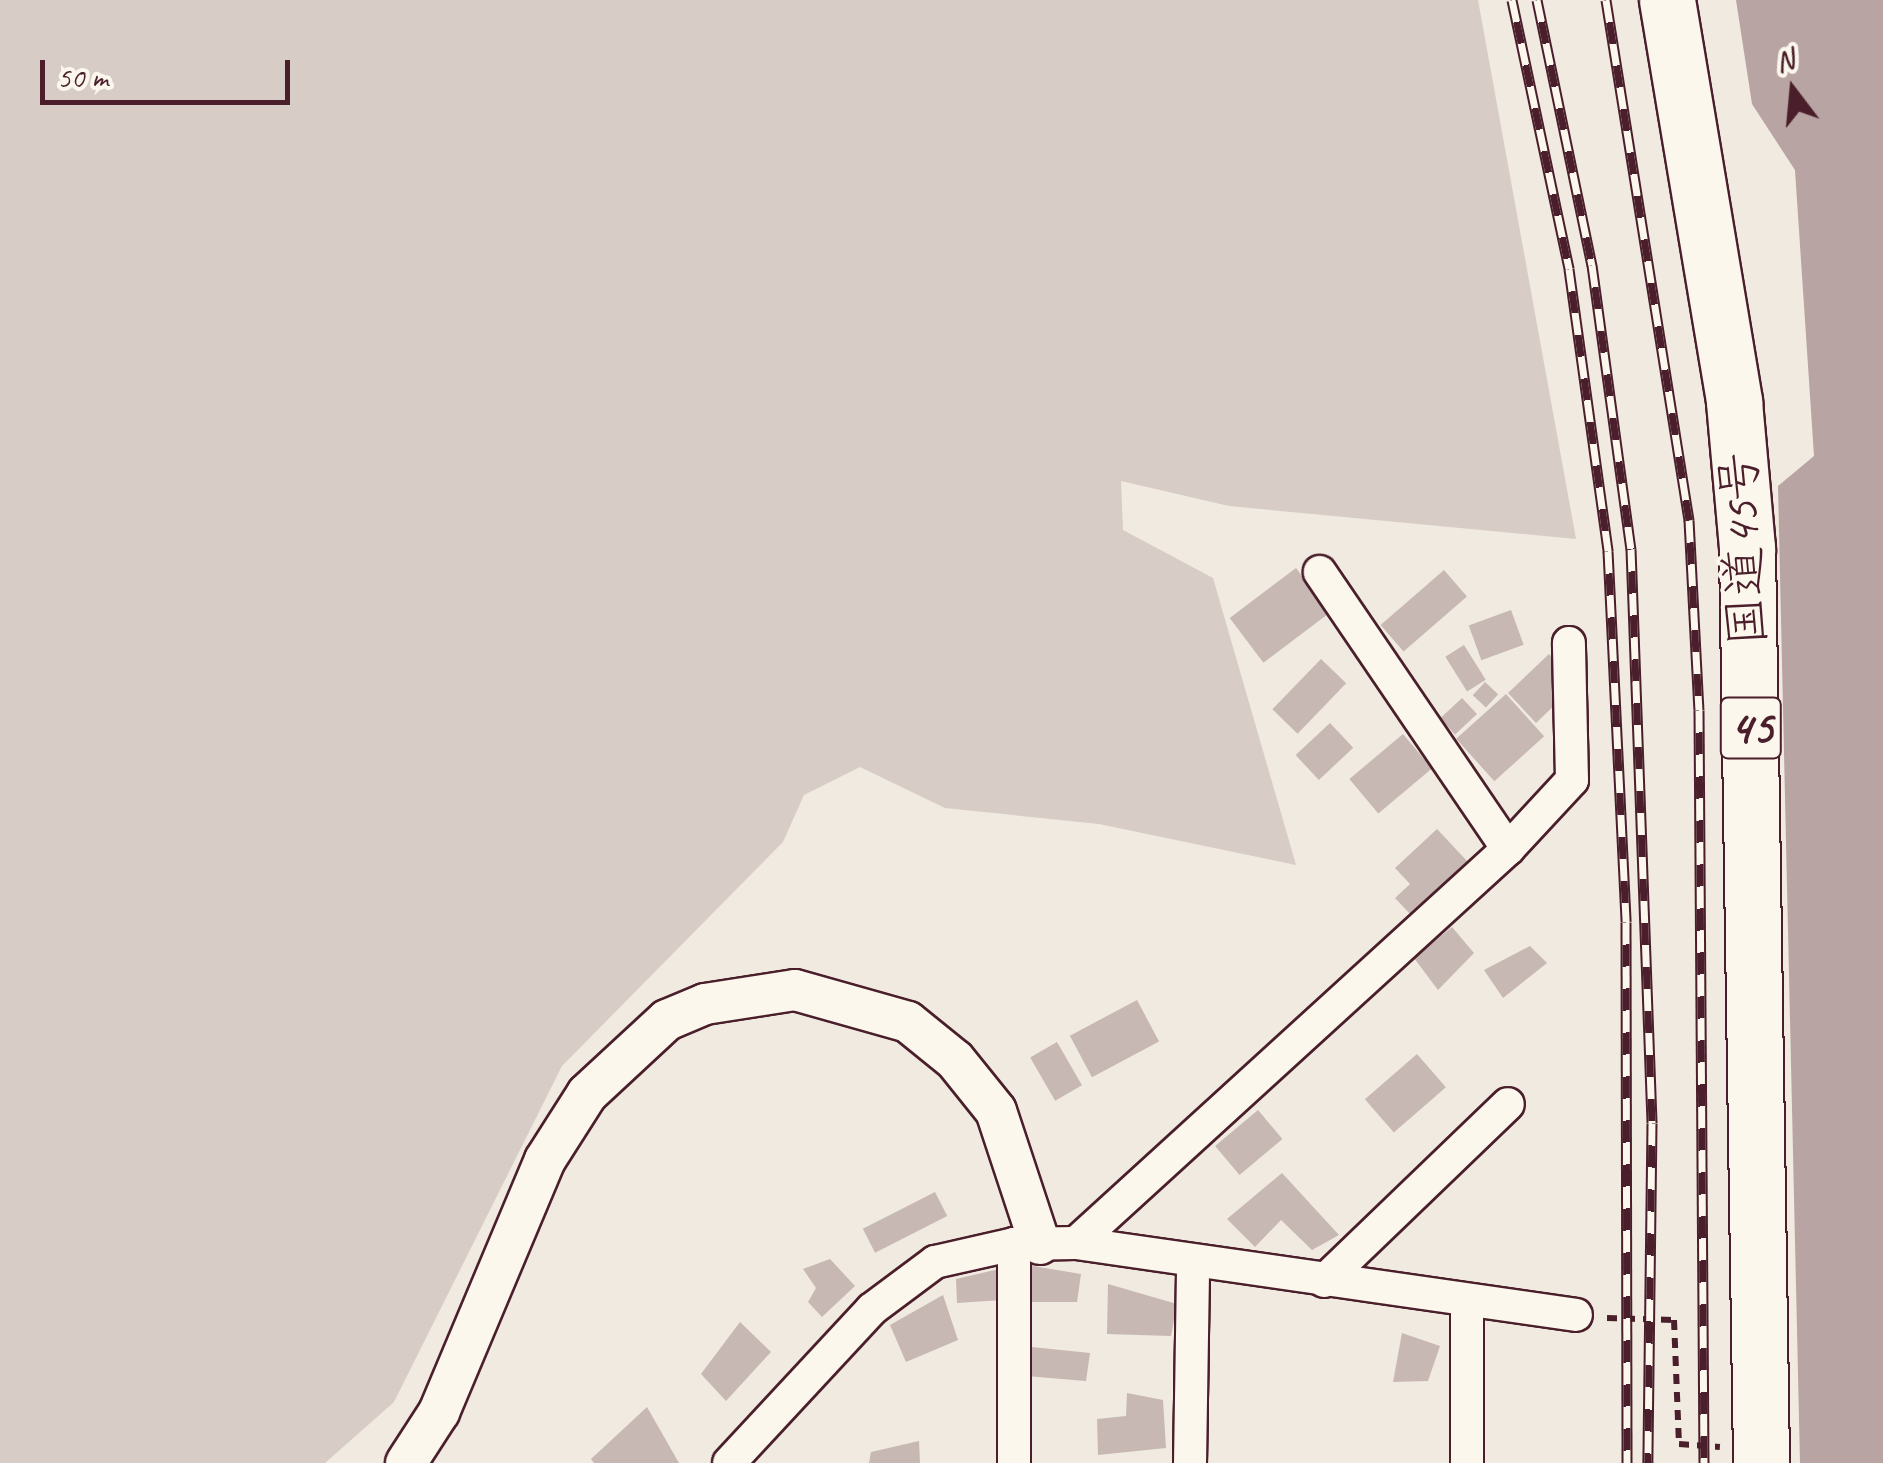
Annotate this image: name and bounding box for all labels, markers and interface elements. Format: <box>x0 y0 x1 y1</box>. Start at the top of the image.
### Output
scale bar <box>45 40 295 102</box>
north arrow <box>1743 40 1843 140</box>
text: N <box>1771 41 1798 80</box>
text: 50 m <box>57 58 108 96</box>
street label: 国道45号 <box>1708 450 1778 648</box>
road number: 45 <box>1718 685 1784 771</box>

